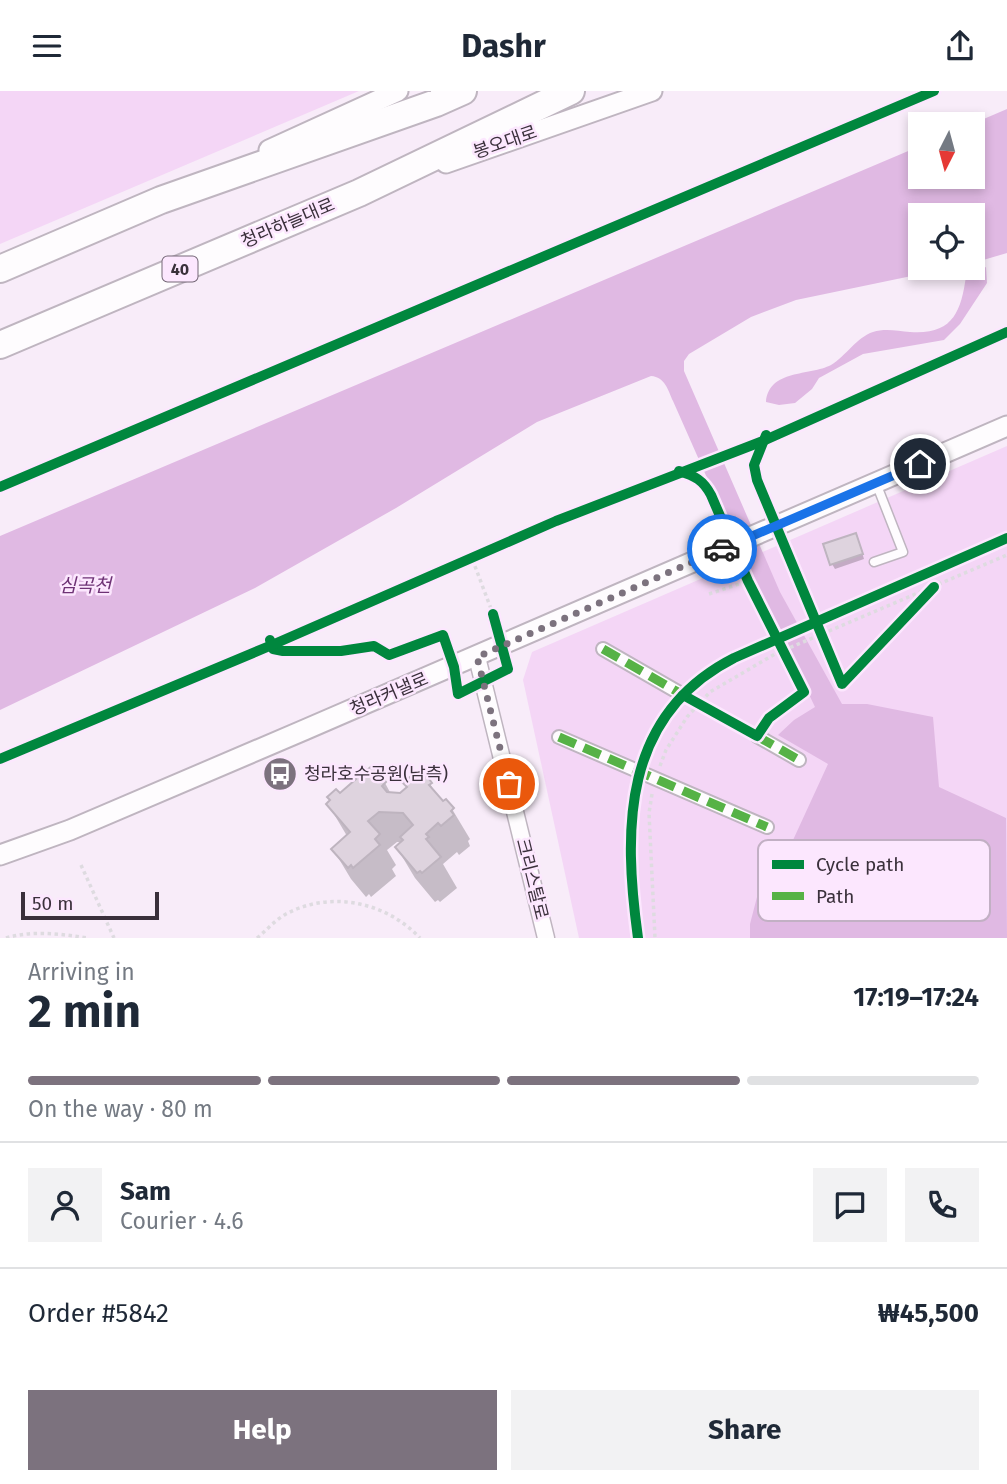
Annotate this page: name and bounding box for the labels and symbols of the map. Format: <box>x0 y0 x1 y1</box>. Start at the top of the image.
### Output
north arrow <box>908 112 985 189</box>
street label: 봉오대로 <box>470 121 540 163</box>
street label: 청라하늘대로 <box>238 193 338 253</box>
road number: 40 <box>162 257 198 281</box>
pin <box>890 434 950 494</box>
courier <box>687 514 757 584</box>
water label: 심곡천 <box>59 574 113 597</box>
street label: 청라커낼로 <box>347 668 431 720</box>
pin <box>479 754 539 814</box>
bus stop icon: 청라호수공원(남측) <box>261 755 299 793</box>
place label: 청라호수공원(남측) <box>304 763 448 785</box>
street label: 크리스탈로 <box>511 836 553 922</box>
legend <box>758 840 990 921</box>
text: Cycle path <box>816 853 904 876</box>
text: Path <box>816 885 854 908</box>
scale bar <box>21 889 159 921</box>

